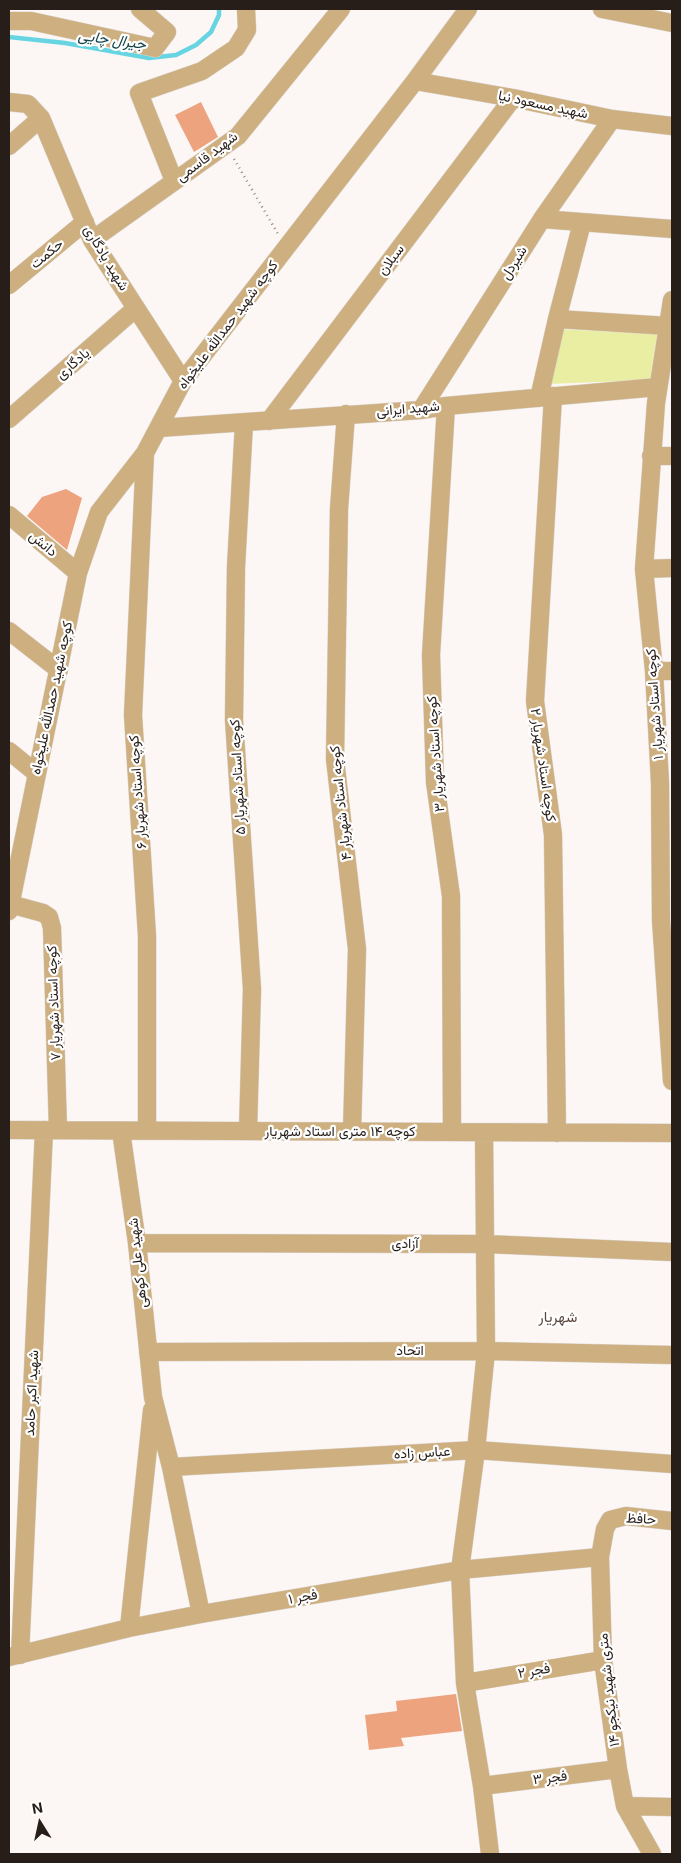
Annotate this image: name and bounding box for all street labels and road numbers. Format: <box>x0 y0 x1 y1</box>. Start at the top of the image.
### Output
street label: شهید مسعود نیا <box>497 87 589 123</box>
street label: شهید قاسمی <box>173 128 241 186</box>
street label: شهید یادگاری <box>80 222 132 294</box>
street label: حکمت <box>27 235 67 273</box>
street label: سبلان <box>374 241 408 279</box>
street label: شیردل <box>497 243 531 283</box>
street label: کوچه شهید حمدالله علیخواه <box>174 258 282 392</box>
street label: یادگاری <box>53 345 93 383</box>
street label: شهید ایرانی <box>376 398 440 420</box>
street label: دانش <box>26 528 60 560</box>
street label: کوچه شهید حمدالله علیخواه <box>28 620 76 776</box>
street label: کوچه استاد شهریار ۱ <box>643 648 667 760</box>
street label: کوچه استاد شهریار ۳ <box>424 695 448 813</box>
street label: کوچه استاد شهریار ۲ <box>527 707 559 823</box>
street label: کوچه استاد شهریار ۵ <box>227 719 249 835</box>
street label: کوچه استاد شهریار ۶ <box>126 735 150 849</box>
street label: کوچه استاد شهریار ۴ <box>327 745 355 861</box>
street label: کوچه استاد شهریار ۷ <box>44 945 64 1061</box>
street label: کوچه ۱۴ متری استاد شهریار <box>265 1124 415 1140</box>
street label: شهید علی کوهی <box>125 1217 151 1309</box>
street label: آزادی <box>392 1236 418 1252</box>
street label: اتحاد <box>396 1343 424 1359</box>
street label: شهید اکبر حامد <box>21 1350 43 1436</box>
street label: عباس زاده <box>393 1443 451 1463</box>
street label: حافظ <box>626 1510 656 1528</box>
street label: فجر ۱ <box>287 1586 319 1608</box>
street label: ۱۴ متری شهید نیکجو <box>595 1632 623 1748</box>
street label: فجر ۲ <box>516 1660 552 1682</box>
street label: فجر ۳ <box>532 1768 568 1788</box>

